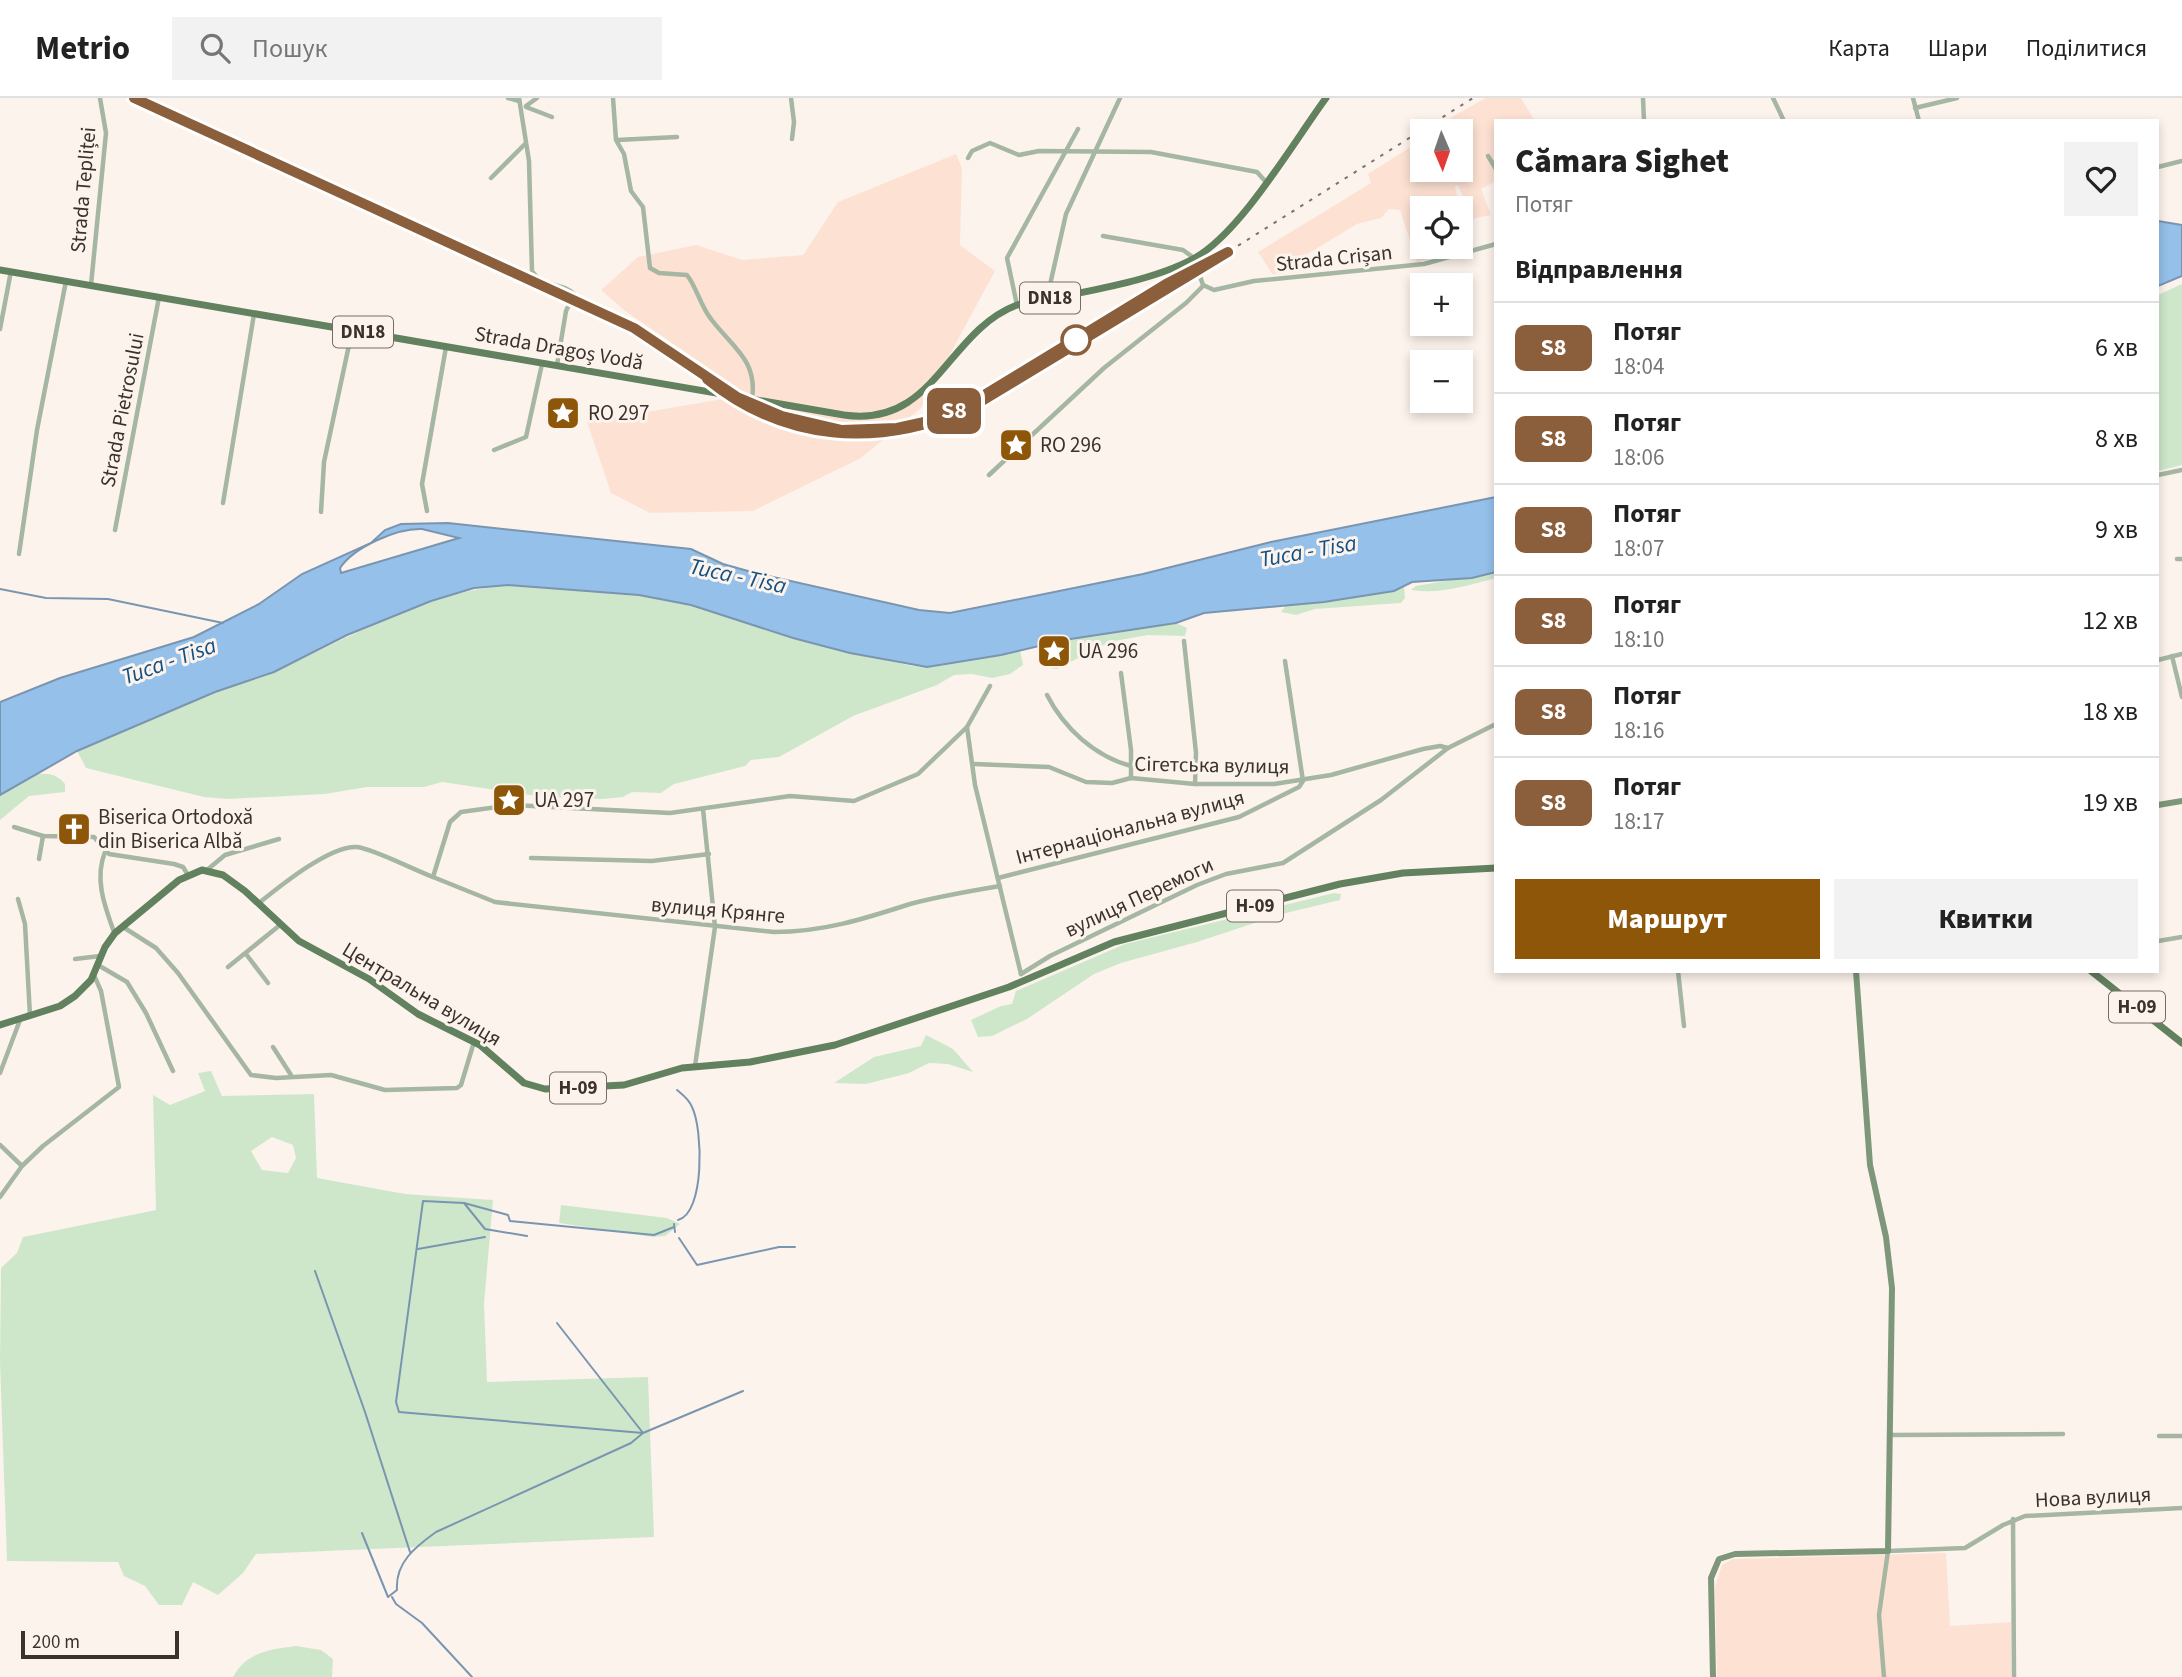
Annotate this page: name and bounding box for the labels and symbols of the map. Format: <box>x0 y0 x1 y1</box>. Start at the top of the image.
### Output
north arrow <box>1410 119 1474 182</box>
street label: Strada Tepliței <box>63 126 103 254</box>
street label: Strada Crișan <box>1274 237 1394 279</box>
road number: DN18 <box>1020 282 1080 314</box>
road number: DN18 <box>333 316 393 348</box>
street label: Strada Dragoș Vodă <box>472 318 646 378</box>
unlabelled marker <box>1061 325 1091 355</box>
street label: Strada Pietrosului <box>92 330 152 490</box>
line badge: S8 <box>922 388 986 434</box>
place icon: RO 297 <box>544 394 582 432</box>
place label: RO 297 <box>588 398 649 428</box>
place icon: RO 296 <box>997 426 1035 464</box>
place label: RO 296 <box>1040 430 1101 460</box>
water label: Тиса - Tisa <box>1257 526 1359 576</box>
water label: Тиса - Tisa <box>686 550 790 602</box>
water label: Тиса - Tisa <box>117 629 221 693</box>
place icon: UA 296 <box>1035 632 1073 670</box>
place label: UA 296 <box>1078 636 1138 666</box>
street label: Сігетська вулиця <box>1134 749 1290 781</box>
place icon: UA 297 <box>490 781 528 819</box>
street label: Інтернаціональна вулиця <box>1012 782 1248 872</box>
place label: UA 297 <box>534 785 594 815</box>
place label: Biserica Ortodoxă din Biserica Albă <box>98 802 253 856</box>
church icon: Biserica Ortodoxă din Biserica Albă <box>55 810 93 848</box>
street label: вулиця Перемоги <box>1060 849 1218 945</box>
street label: вулиця Крянге <box>650 889 786 931</box>
road number: Н-09 <box>1227 890 1283 922</box>
street label: Центральна вулиця <box>337 934 507 1054</box>
road number: Н-09 <box>2109 992 2165 1023</box>
road number: Н-09 <box>550 1072 606 1104</box>
street label: Нова вулиця <box>2034 1479 2152 1515</box>
scale bar <box>21 1628 178 1660</box>

